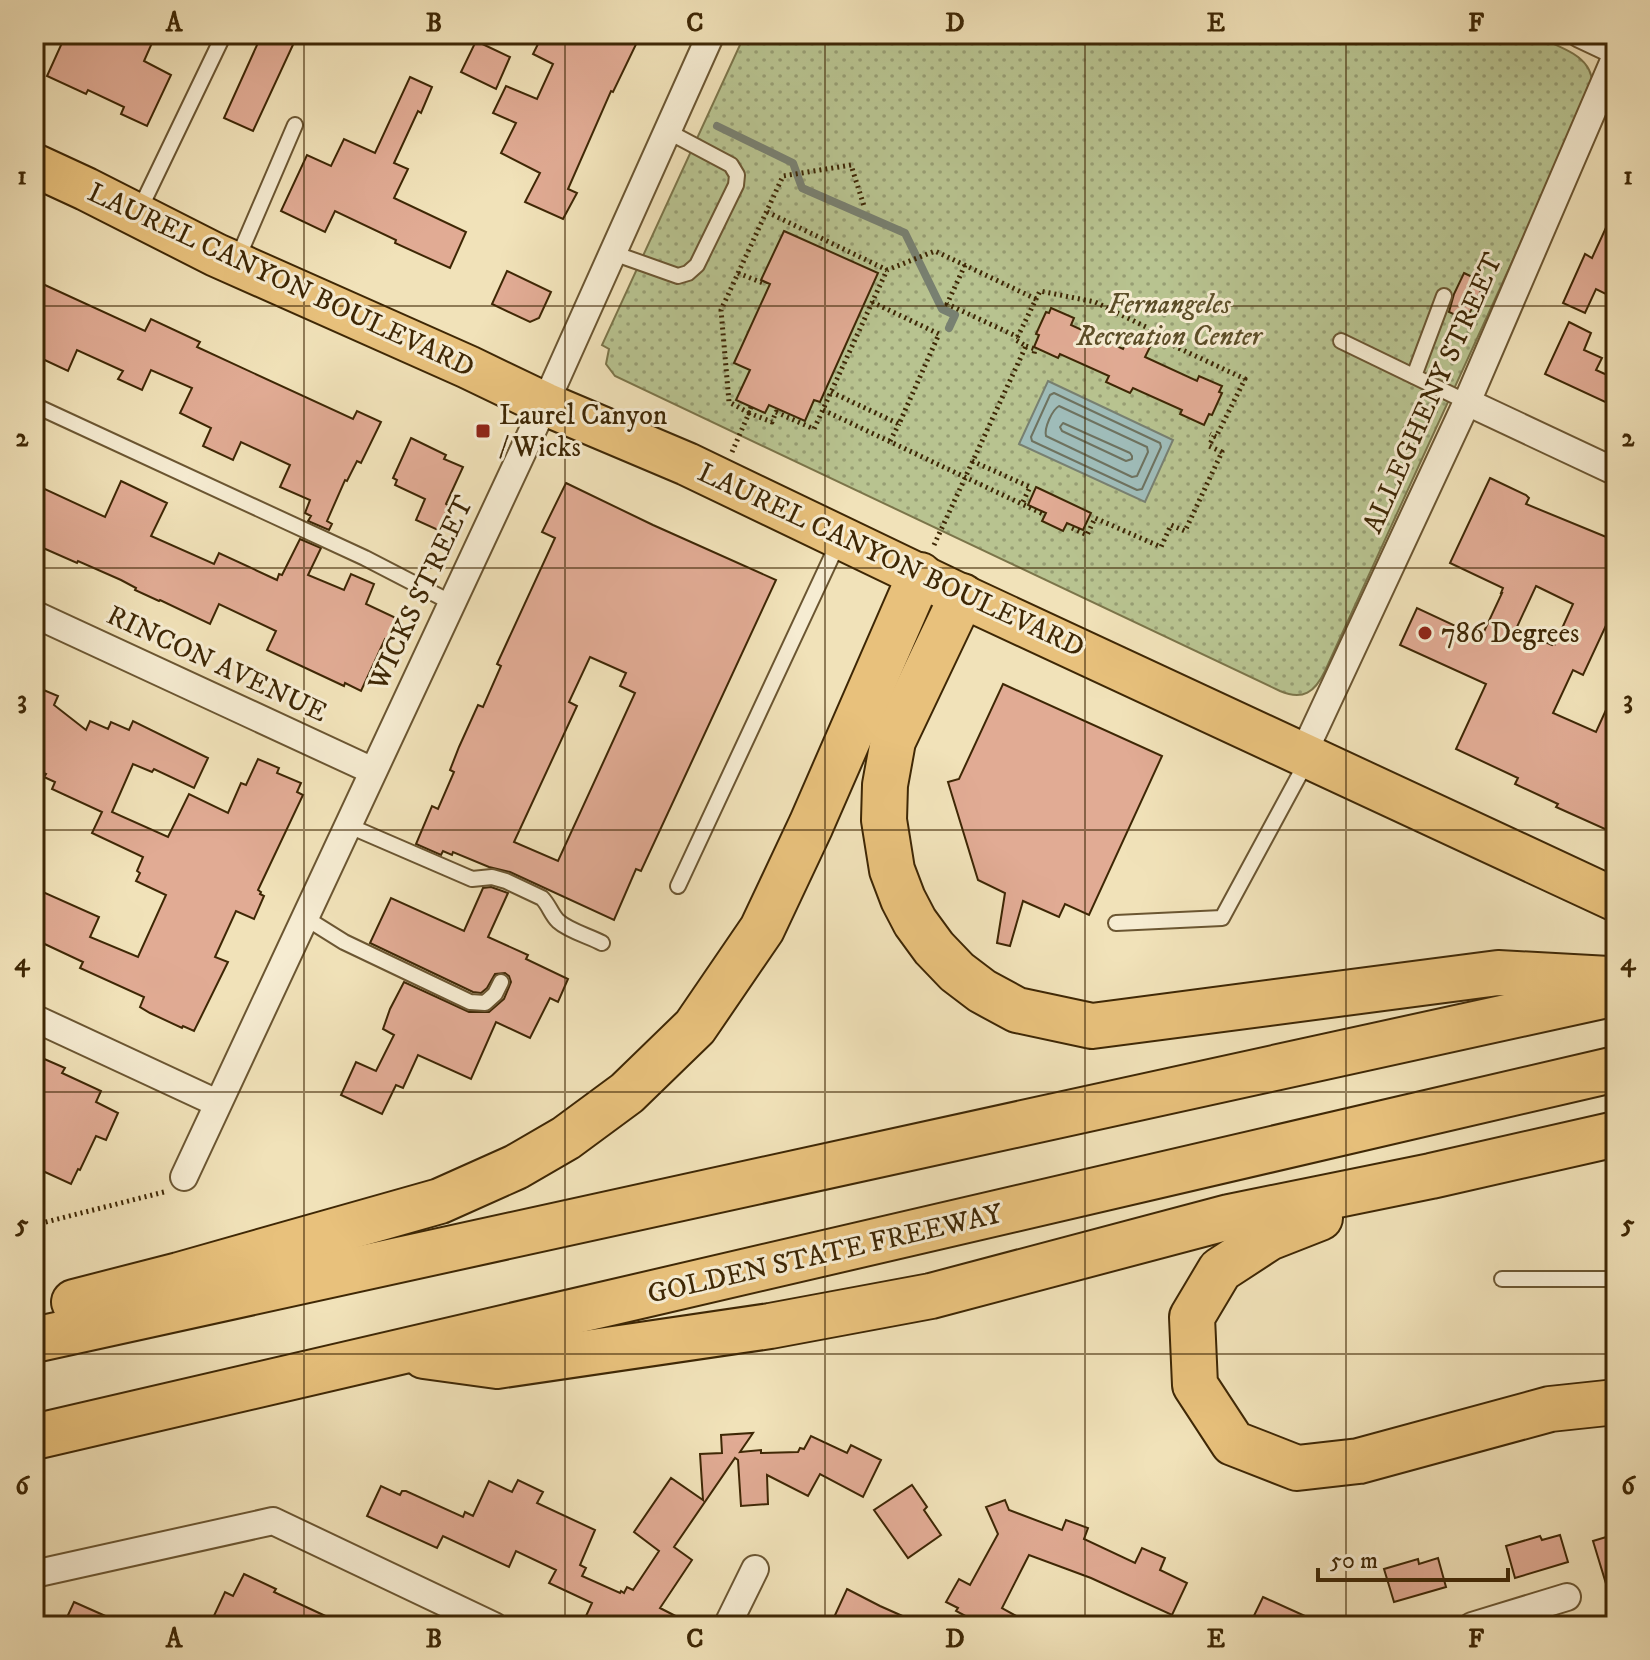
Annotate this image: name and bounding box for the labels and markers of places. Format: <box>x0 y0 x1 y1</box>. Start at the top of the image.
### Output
place label: Laurel Canyon / Wicks <box>499 398 668 465</box>
marker: Laurel Canyon / Wicks <box>474 422 492 440</box>
place label: 786 Degrees <box>1441 616 1579 651</box>
marker: 786 Degrees <box>1416 624 1434 642</box>

